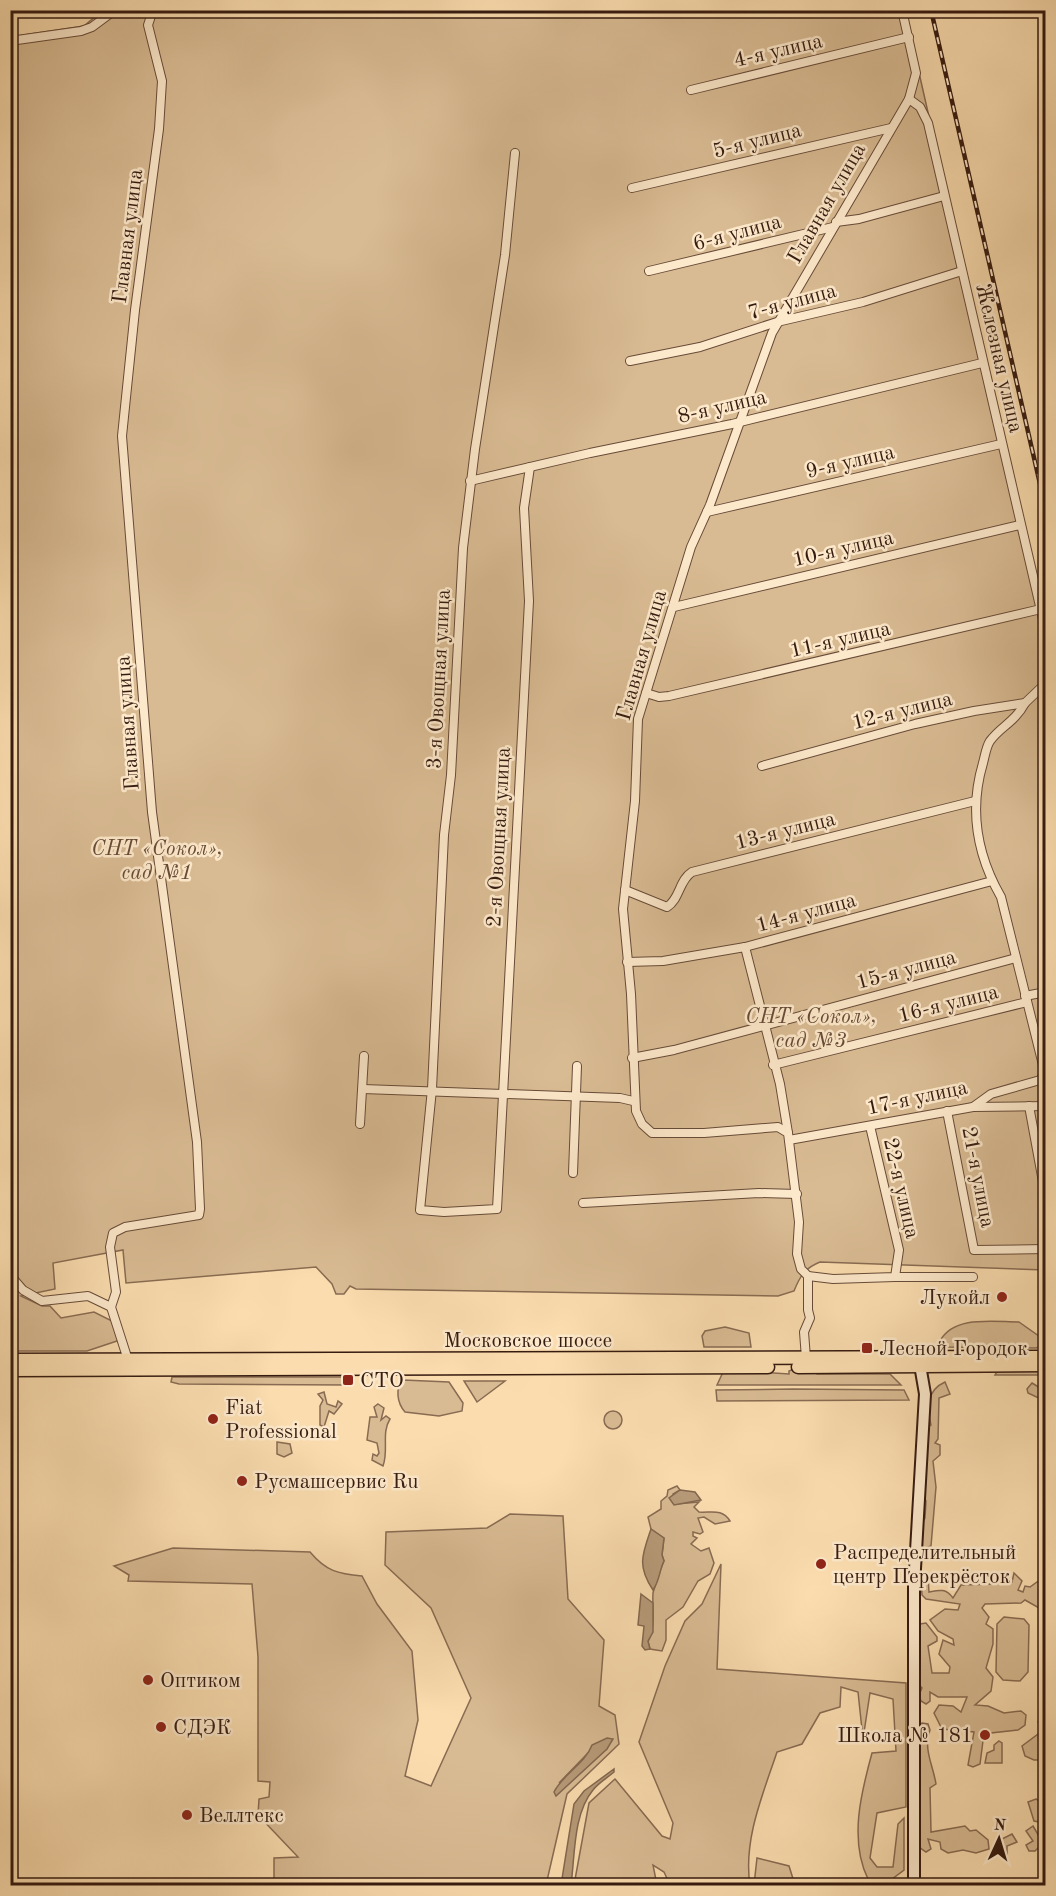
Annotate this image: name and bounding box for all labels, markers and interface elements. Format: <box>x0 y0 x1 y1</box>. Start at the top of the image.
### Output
street label: 4-я улица <box>732 31 825 72</box>
street label: 5-я улица <box>711 120 804 163</box>
street label: Главная улица <box>784 140 870 267</box>
street label: Главная улица <box>110 168 147 304</box>
street label: 6-я улица <box>691 212 784 255</box>
street label: 7-я улица <box>746 281 839 324</box>
street label: Железная улица <box>971 282 1026 435</box>
street label: 8-я улица <box>676 387 769 428</box>
street label: 9-я улица <box>804 442 897 483</box>
street label: 10-я улица <box>791 528 896 571</box>
street label: 3-я Овощная улица <box>424 588 455 770</box>
street label: Главная улица <box>614 588 671 723</box>
street label: 11-я улица <box>788 619 893 662</box>
street label: Главная улица <box>113 655 144 791</box>
street label: 12-я улица <box>850 689 955 734</box>
street label: 2-я Овощная улица <box>484 746 515 928</box>
street label: 13-я улица <box>733 809 838 854</box>
park label: СНТ «Сокол», сад №1 <box>91 839 223 884</box>
street label: 14-я улица <box>754 890 859 937</box>
street label: 15-я улица <box>854 947 959 994</box>
street label: 16-я улица <box>896 982 1001 1027</box>
park label: СНТ «Сокол», сад №3 <box>745 1007 877 1052</box>
street label: 17-я улица <box>865 1078 970 1119</box>
street label: 21-я улица <box>957 1125 998 1230</box>
street label: 22-я улица <box>879 1136 922 1241</box>
place label: Лукойл <box>920 1288 990 1309</box>
marker: Лукойл <box>995 1290 1009 1304</box>
street label: Московское шоссе <box>444 1331 612 1352</box>
place label: Лесной Городок <box>879 1339 1028 1360</box>
marker: Лесной Городок <box>860 1341 874 1355</box>
place label: СТО <box>360 1371 404 1392</box>
marker: СТО <box>341 1373 355 1387</box>
place label: Fiat Professional <box>225 1398 337 1443</box>
marker: Fiat Professional <box>206 1412 220 1426</box>
place label: Русмашсервис Ru <box>254 1472 418 1493</box>
marker: Русмашсервис Ru <box>235 1474 249 1488</box>
place label: Распределительный центр Перекрёсток <box>833 1543 1016 1588</box>
marker: Распределительный центр Перекрёсток <box>814 1557 828 1571</box>
place label: Оптиком <box>160 1671 240 1692</box>
marker: Оптиком <box>141 1673 155 1687</box>
place label: СДЭК <box>173 1718 231 1739</box>
marker: СДЭК <box>154 1720 168 1734</box>
place label: Школа № 181 <box>837 1726 973 1747</box>
marker: Школа № 181 <box>978 1728 992 1742</box>
place label: Веллтекс <box>199 1806 284 1827</box>
marker: Веллтекс <box>180 1808 194 1822</box>
north arrow <box>969 1809 1029 1869</box>
text: N <box>993 1818 1007 1834</box>

